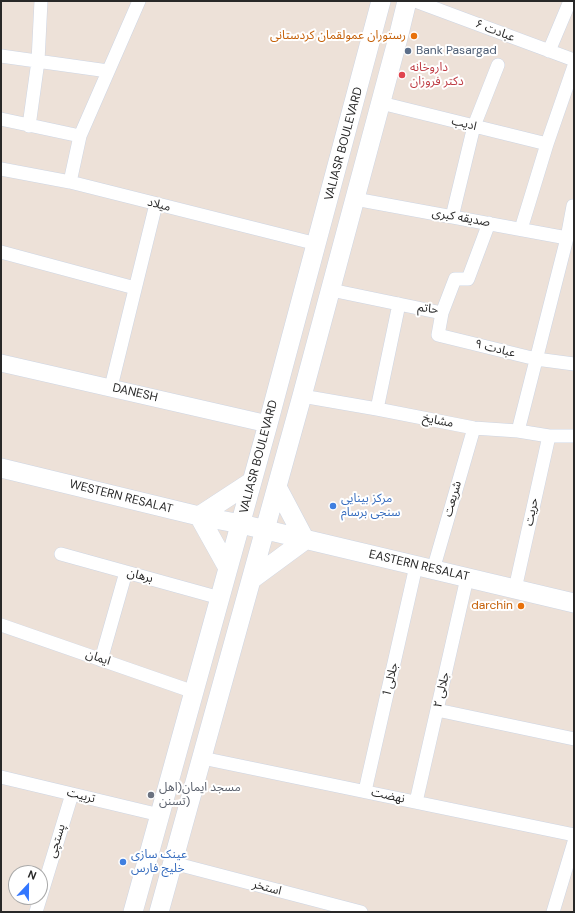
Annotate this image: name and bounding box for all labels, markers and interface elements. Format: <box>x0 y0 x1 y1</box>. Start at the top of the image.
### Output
street label: عبادت ۶ <box>473 17 517 45</box>
place label: رستوران عمولقمان کردستانی <box>270 29 406 43</box>
marker: رستوران عمولقمان کردستانی <box>409 31 419 41</box>
place label: Bank Pasargad <box>416 44 497 58</box>
marker: Bank Pasargad <box>403 46 413 56</box>
place label: داروخانه دکتر فروزان <box>410 61 464 89</box>
marker: داروخانه دکتر فروزان <box>397 70 407 80</box>
street label: VALIASR BOULEVARD <box>322 86 366 202</box>
street label: ادیب <box>450 114 478 134</box>
street label: میلاد <box>146 195 172 215</box>
street label: صدیقه کبری <box>431 206 491 230</box>
street label: حاتم <box>417 300 439 318</box>
street label: عبادت ۹ <box>473 337 517 361</box>
street label: DANESH <box>111 381 159 405</box>
street label: VALIASR BOULEVARD <box>237 399 281 515</box>
street label: مشایخ <box>421 411 455 431</box>
street label: WESTERN RESALAT <box>68 477 174 517</box>
street label: شریعت <box>441 479 465 519</box>
place label: مرکز بینایی سنجی برسام <box>341 492 401 520</box>
street label: حریت <box>522 497 542 527</box>
marker: مرکز بینایی سنجی برسام <box>328 501 338 511</box>
street label: EASTERN RESALAT <box>367 547 471 585</box>
street label: برهان <box>126 566 154 586</box>
place label: darchin <box>471 599 513 613</box>
marker: darchin <box>516 601 526 611</box>
street label: ایمان <box>84 647 112 669</box>
street label: جلالی 1 <box>380 661 402 697</box>
street label: جلالی ۲ <box>431 671 453 709</box>
place label: مسجد ایمان(اهل تسنن) <box>159 781 241 809</box>
street label: نهضت <box>370 785 406 807</box>
street label: تربیت <box>65 786 97 806</box>
marker: مسجد ایمان(اهل تسنن) <box>146 790 156 800</box>
street label: پستچی <box>45 822 69 860</box>
place label: عینک سازی خلیج فارس <box>131 848 187 876</box>
marker: عینک سازی خلیج فارس <box>118 857 128 867</box>
north arrow <box>8 865 48 905</box>
text: N <box>26 867 38 883</box>
street label: استخر <box>251 877 283 899</box>

